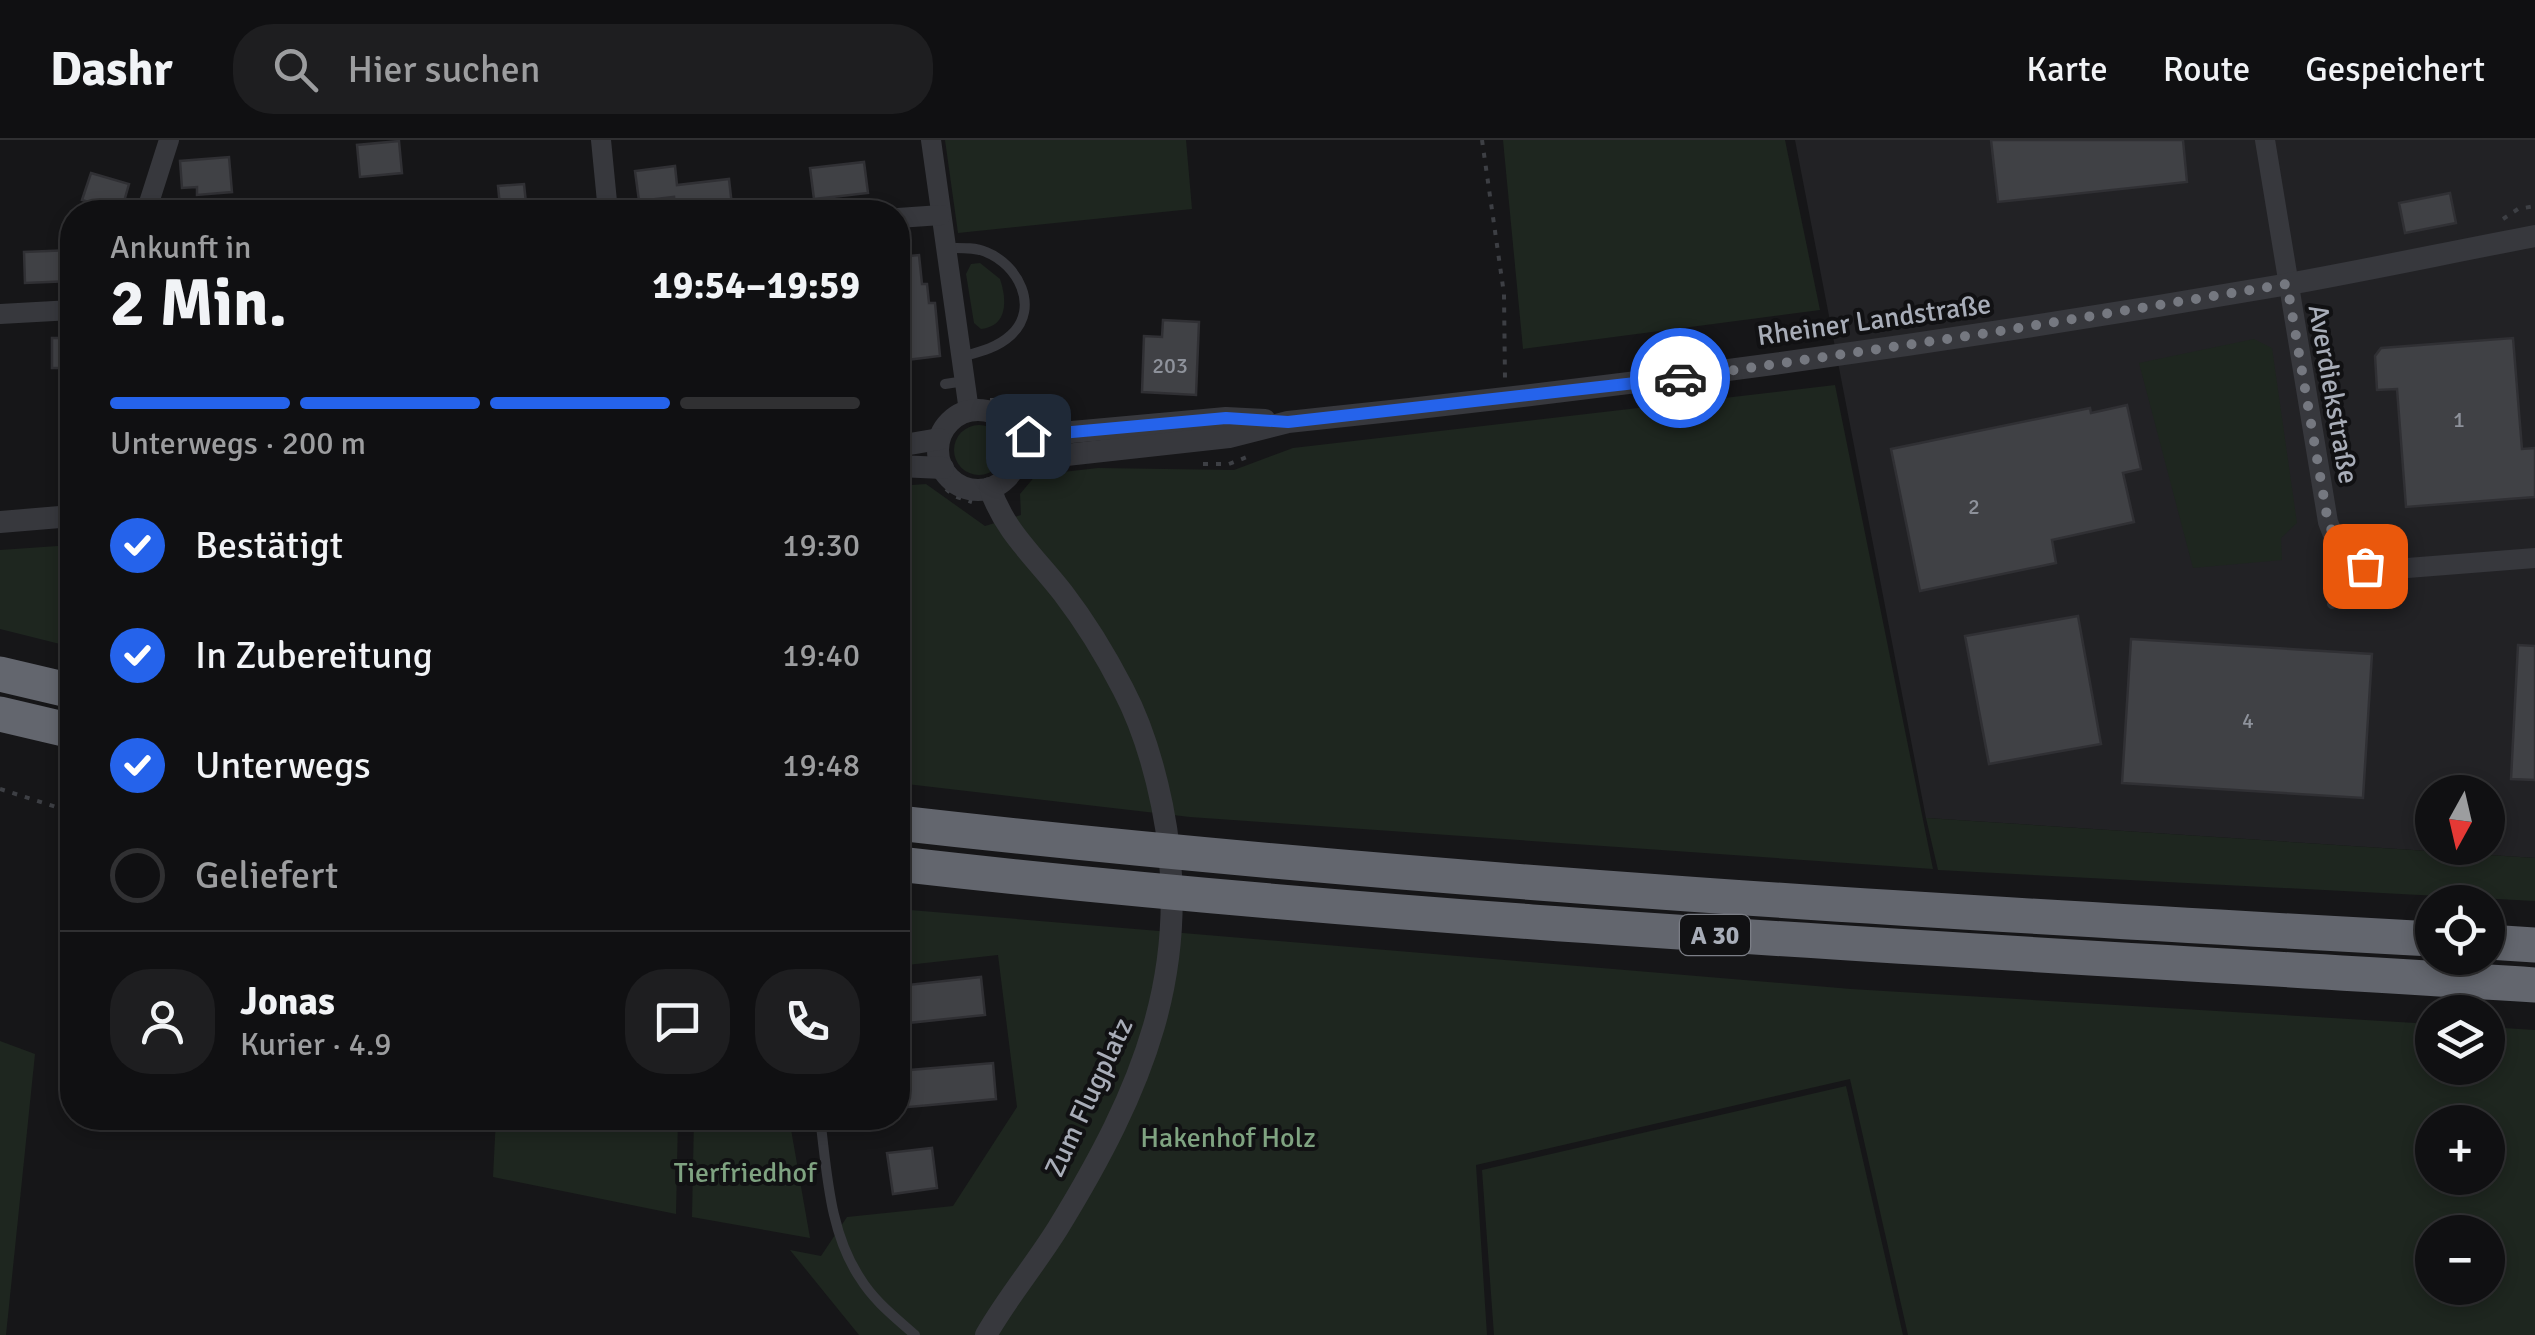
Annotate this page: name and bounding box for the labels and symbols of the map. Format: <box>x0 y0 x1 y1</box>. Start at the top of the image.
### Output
street label: Rheiner Landstraße <box>1755 287 1993 353</box>
street label: Averdiekstraße <box>2301 302 2366 486</box>
courier <box>1630 328 1730 428</box>
house number: 203 <box>1152 352 1188 379</box>
pin <box>986 394 1071 479</box>
house number: 1 <box>2453 406 2465 433</box>
house number: 2 <box>1968 493 1980 520</box>
pin <box>2323 524 2408 609</box>
house number: 4 <box>2242 707 2254 734</box>
north arrow <box>2415 775 2505 865</box>
road number: A 30 <box>1680 915 1750 955</box>
street label: Zum Flugplatz <box>1037 1013 1140 1182</box>
park label: Hakenhof Holz <box>1140 1121 1316 1155</box>
park label: Tierfriedhof <box>674 1156 818 1190</box>

